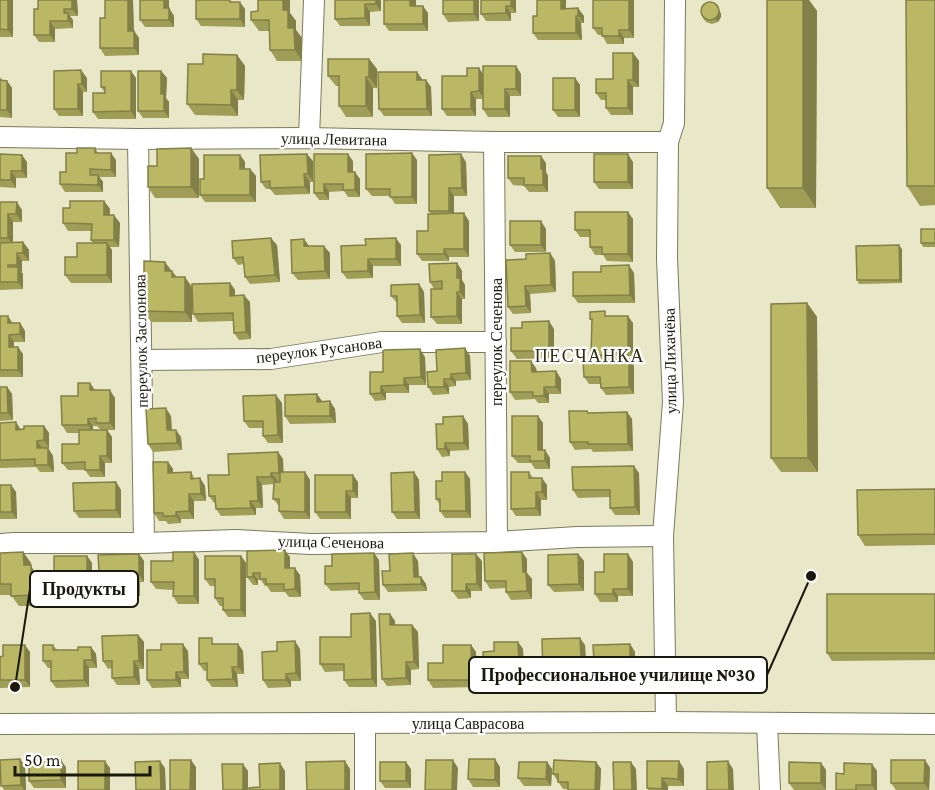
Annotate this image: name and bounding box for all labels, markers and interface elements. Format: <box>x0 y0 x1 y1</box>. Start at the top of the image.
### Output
street label: улица Левитана <box>281 130 387 149</box>
street label: переулок Заслонова <box>131 274 152 408</box>
street label: переулок Сеченова <box>488 278 506 406</box>
street label: улица Лихачёва <box>661 308 680 414</box>
street label: переулок Русанова <box>255 334 383 367</box>
district label: ПЕСЧАНКА <box>535 346 645 366</box>
street label: улица Сеченова <box>278 533 384 552</box>
callout: Продукты <box>30 571 138 607</box>
text: Продукты <box>42 579 126 599</box>
callout: Профессиональное училище №30 <box>469 657 767 693</box>
text: Профессиональное училище №30 <box>481 665 755 685</box>
street label: улица Саврасова <box>412 715 524 733</box>
scale bar <box>15 739 150 777</box>
text: 50 m <box>24 750 61 770</box>

